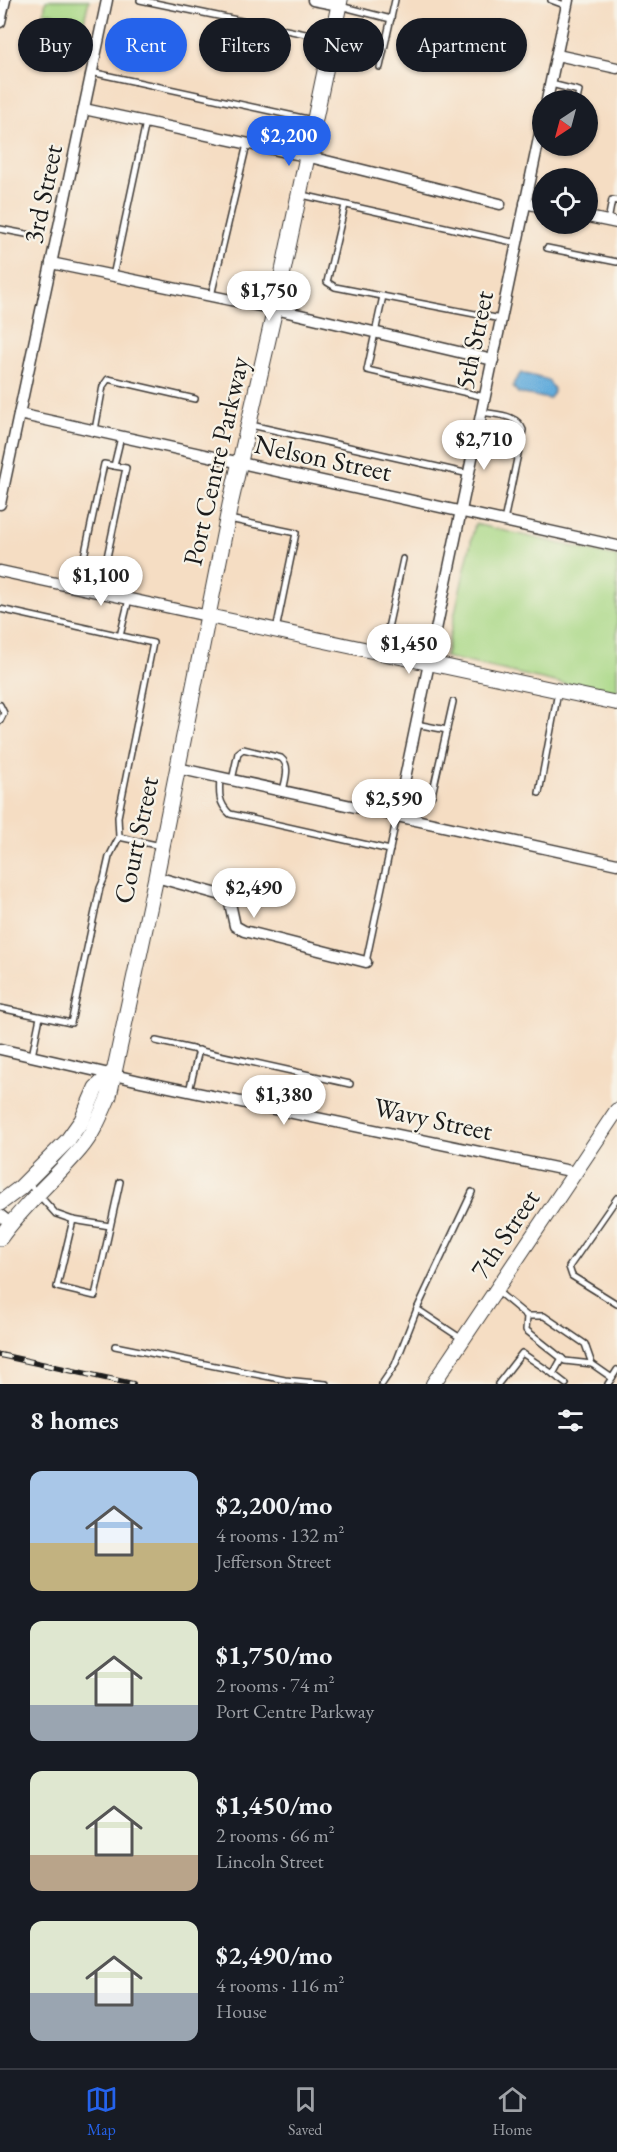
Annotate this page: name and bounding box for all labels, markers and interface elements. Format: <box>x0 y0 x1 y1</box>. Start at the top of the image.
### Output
chip: Buy <box>18 18 93 72</box>
chip: Rent <box>105 18 187 72</box>
chip: Filters <box>199 18 291 72</box>
chip: New <box>303 18 384 72</box>
chip: Apartment <box>396 18 527 72</box>
north arrow <box>532 90 598 156</box>
map controls <box>532 90 598 234</box>
pin: $2,200 <box>240 116 338 167</box>
text: $2,200 <box>261 122 317 148</box>
street label: 3rd Street <box>15 141 70 247</box>
button: locate <box>532 168 598 234</box>
pin: $1,750 <box>220 271 318 322</box>
text: $1,750 <box>241 277 297 303</box>
street label: 5th Street <box>446 287 501 392</box>
street label: Port Centre Parkway <box>174 353 257 569</box>
pin: $2,710 <box>435 420 533 471</box>
street label: Nelson Street <box>251 426 395 489</box>
text: $2,710 <box>456 426 512 452</box>
pin: $1,100 <box>52 556 150 607</box>
text: $1,100 <box>73 562 129 588</box>
pin: $1,450 <box>360 624 458 675</box>
text: $1,450 <box>381 630 437 656</box>
street label: Court Street <box>105 773 166 907</box>
pin: $2,590 <box>345 779 443 830</box>
text: $2,590 <box>366 785 422 811</box>
pin: $2,490 <box>205 868 303 919</box>
text: $2,490 <box>226 874 282 900</box>
pin: $1,380 <box>235 1075 333 1126</box>
text: $1,380 <box>256 1081 312 1107</box>
street label: Wavy Street <box>370 1089 496 1148</box>
street label: 7th Street <box>462 1182 547 1285</box>
text: 8 homes <box>30 1403 119 1437</box>
icon: filters <box>554 1404 587 1437</box>
text: $2,200/mo <box>216 1488 332 1522</box>
icon: home <box>78 1495 150 1567</box>
text: 4 rooms · 132 m² <box>216 1522 344 1548</box>
text: Jefferson Street <box>216 1548 331 1574</box>
text: $1,750/mo <box>216 1638 332 1672</box>
icon: home <box>78 1645 150 1717</box>
text: 2 rooms · 74 m² <box>216 1672 335 1698</box>
text: Port Centre Parkway <box>216 1698 374 1724</box>
text: $1,450/mo <box>216 1788 332 1822</box>
icon: home <box>78 1795 150 1867</box>
text: 2 rooms · 66 m² <box>216 1822 335 1848</box>
text: Lincoln Street <box>216 1848 324 1874</box>
text: $2,490/mo <box>216 1938 332 1972</box>
icon: home <box>78 1945 150 2017</box>
text: 4 rooms · 116 m² <box>216 1972 344 1998</box>
text: House <box>216 1998 267 2024</box>
tab: Map <box>85 2083 118 2140</box>
tab: Saved <box>288 2083 322 2140</box>
tab: Home <box>492 2083 532 2140</box>

